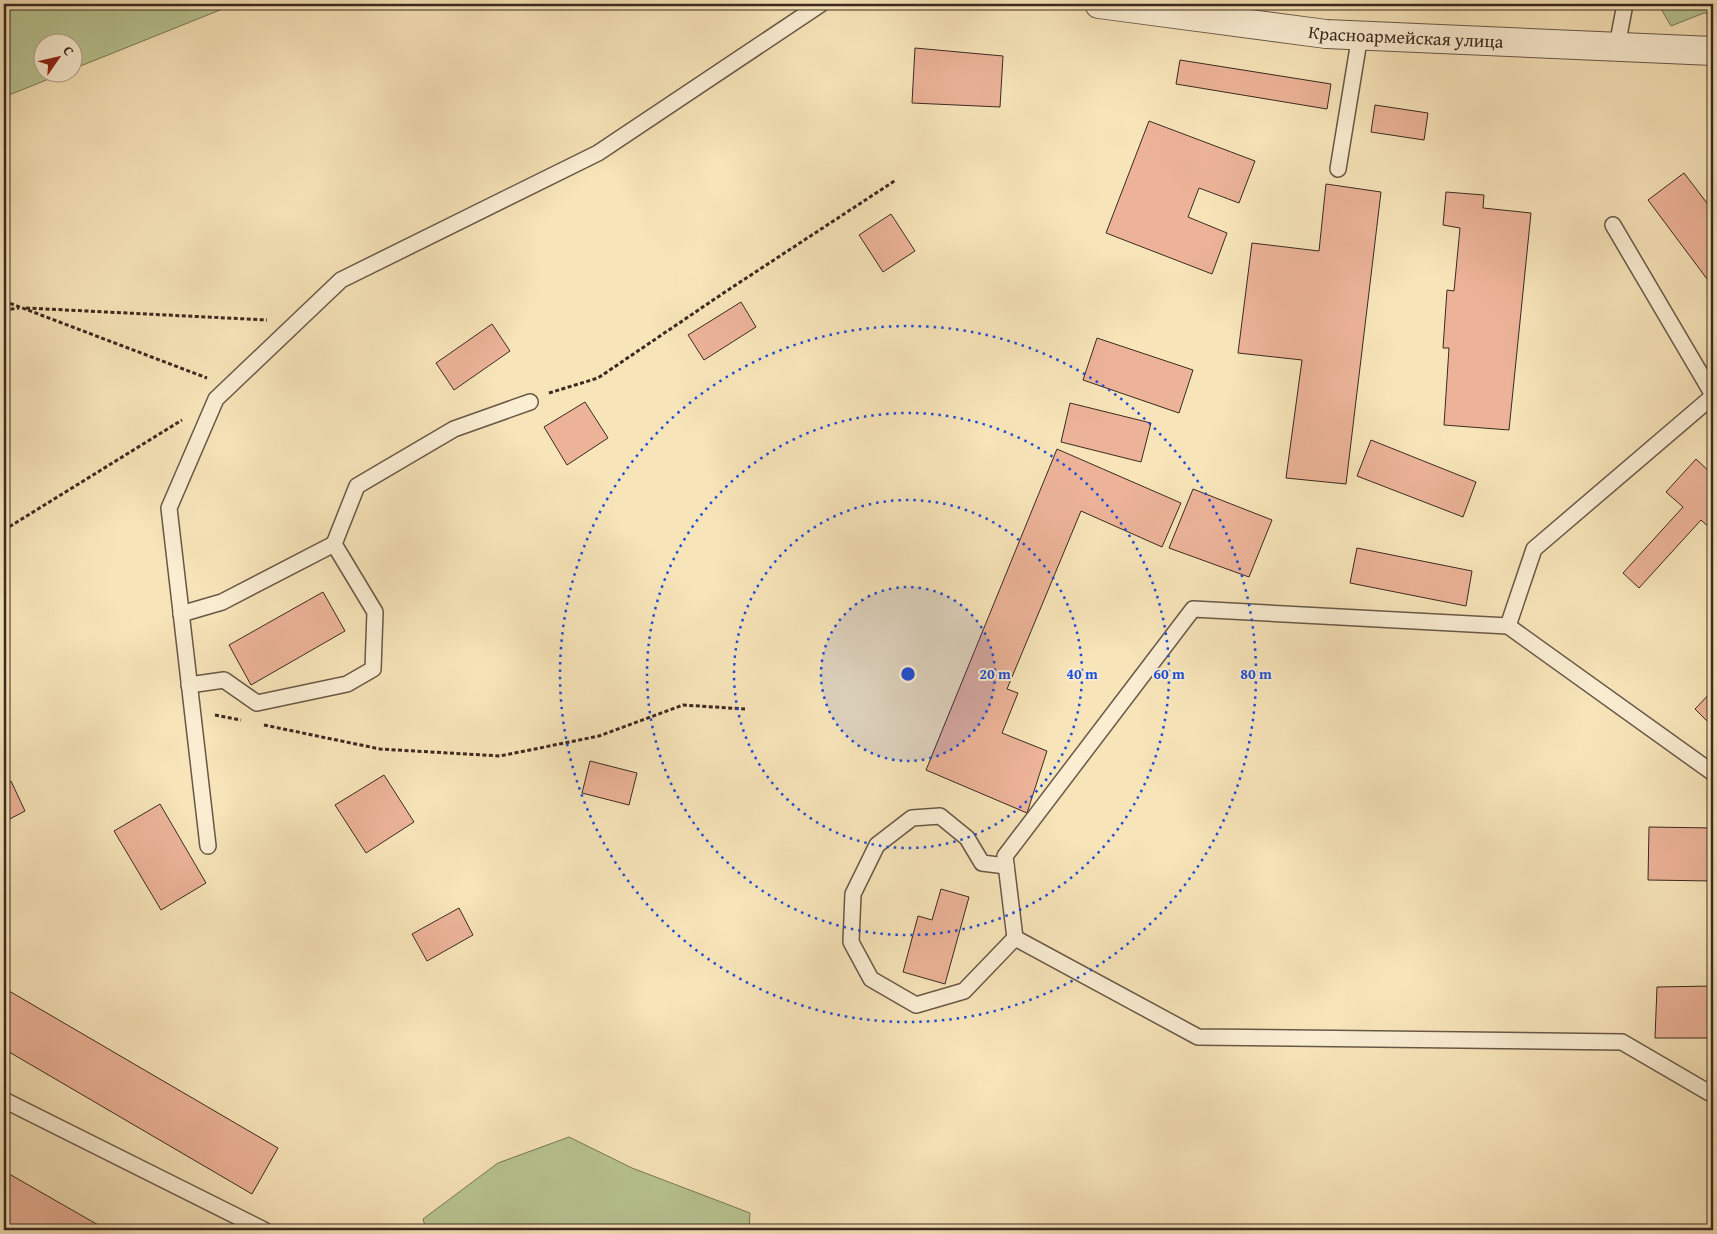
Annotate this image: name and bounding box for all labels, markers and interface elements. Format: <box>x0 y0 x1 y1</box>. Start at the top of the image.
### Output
street label: Красноармейская улица <box>1307 18 1504 55</box>
north arrow <box>32 32 82 82</box>
text: С <box>58 42 79 60</box>
text: 20 m <box>979 663 1011 684</box>
text: 40 m <box>1066 663 1098 684</box>
text: 60 m <box>1153 663 1185 684</box>
text: 80 m <box>1240 663 1272 684</box>
centre of rings <box>899 665 917 683</box>

